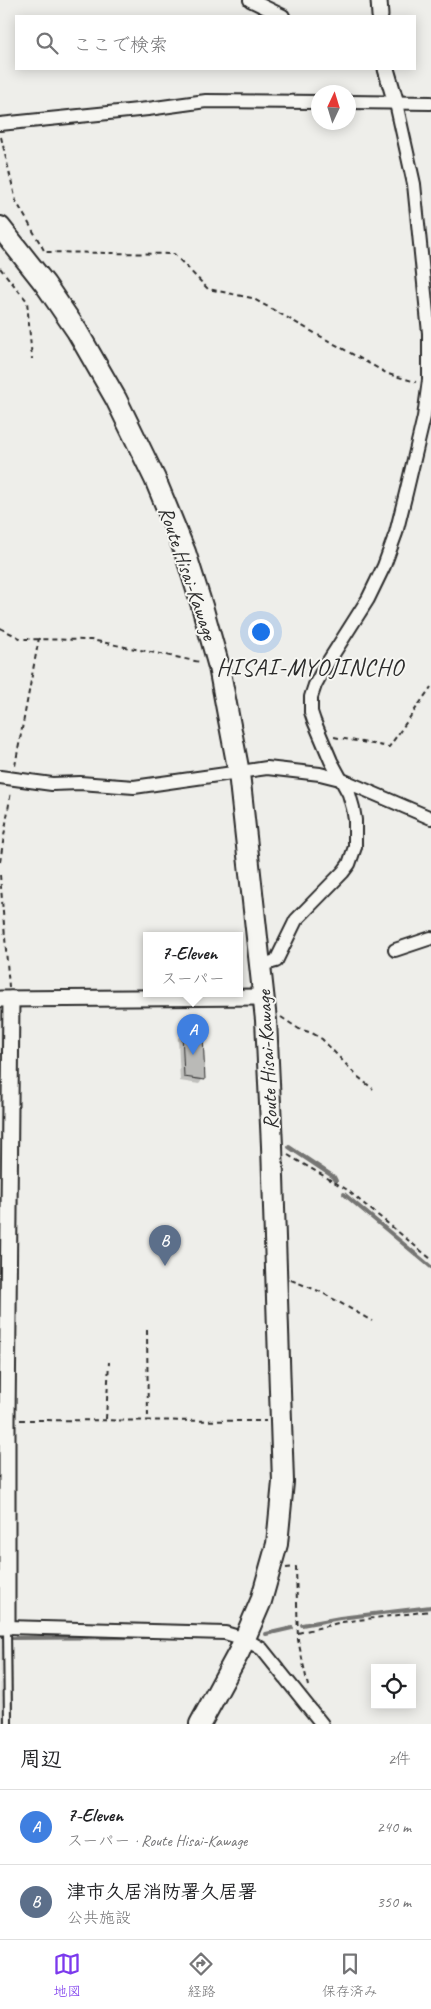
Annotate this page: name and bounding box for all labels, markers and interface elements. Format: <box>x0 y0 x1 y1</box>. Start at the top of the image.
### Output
search box <box>15 15 416 70</box>
icon: search <box>33 29 61 57</box>
text: ここで検索 <box>73 33 168 57</box>
north arrow <box>311 85 356 130</box>
street label: Route Hisai-Kawage <box>153 503 223 644</box>
your location <box>248 619 274 645</box>
district label: HISAI-MYOJINCHO <box>216 652 406 682</box>
popup <box>143 932 243 997</box>
text: 7-Eleven <box>161 941 217 965</box>
text: スーパー <box>161 969 225 989</box>
street label: Route Hisai-Kawage <box>250 989 284 1130</box>
pin: A <box>177 1014 209 1055</box>
pin: B <box>149 1225 181 1266</box>
map controls <box>371 1664 416 1709</box>
button: locate <box>371 1664 416 1709</box>
text: 周辺 <box>20 1746 62 1772</box>
text: 2件 <box>388 1749 411 1769</box>
text: 7-Eleven <box>67 1803 123 1827</box>
text: A <box>32 1817 40 1837</box>
text: 240 m <box>377 1817 411 1837</box>
text: スーパー · Route Hisai-Kawage <box>67 1831 247 1851</box>
text: 津市久居消防署久居署 <box>67 1880 257 1904</box>
text: B <box>32 1892 40 1912</box>
text: 350 m <box>377 1892 411 1912</box>
text: 公共施設 <box>67 1908 131 1928</box>
tab: 地図 <box>53 1950 81 2000</box>
tab: 経路 <box>187 1950 215 2000</box>
tab: 保存済み <box>322 1950 378 2000</box>

